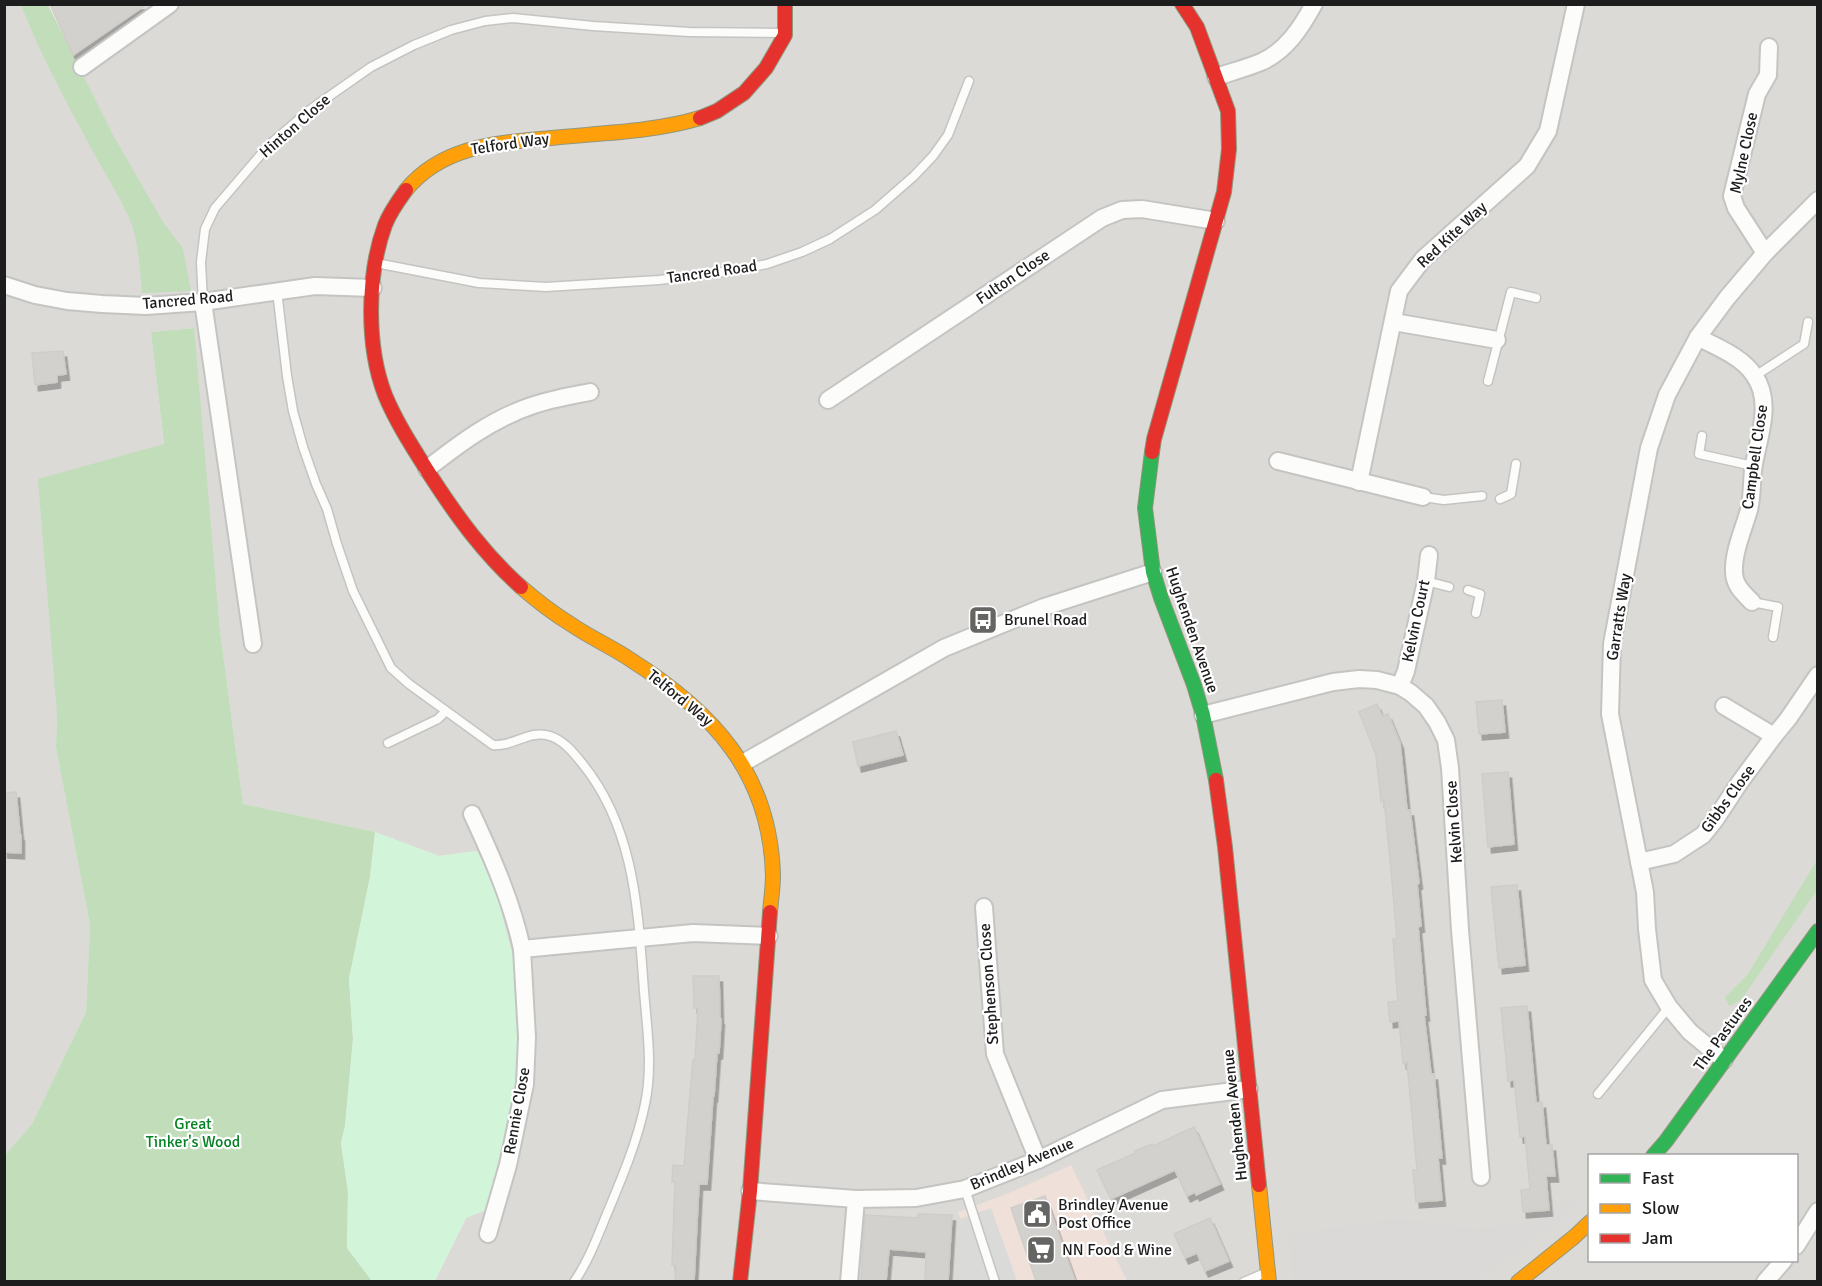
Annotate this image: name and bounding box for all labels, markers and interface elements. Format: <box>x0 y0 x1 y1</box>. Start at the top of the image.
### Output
street label: Hinton Close <box>255 90 335 162</box>
street label: Mylne Close <box>1726 110 1762 196</box>
street label: Telford Way <box>470 129 551 159</box>
street label: Red Kite Way <box>1413 197 1492 273</box>
street label: Fulton Close <box>972 245 1054 309</box>
street label: Tancred Road <box>666 256 758 288</box>
street label: Tancred Road <box>142 286 234 314</box>
street label: Campbell Close <box>1738 403 1772 511</box>
street label: Hughenden Avenue <box>1161 564 1223 696</box>
street label: Garratts Way <box>1602 571 1636 662</box>
street label: Kelvin Court <box>1397 577 1435 664</box>
bus stop icon: Brunel Road <box>967 604 999 636</box>
place label: Brunel Road <box>1004 610 1087 630</box>
street label: Telford Way <box>643 665 717 731</box>
street label: Gibbs Close <box>1697 761 1759 837</box>
street label: Kelvin Close <box>1441 780 1467 864</box>
street label: Stephenson Close <box>975 923 1003 1045</box>
street label: The Pastures <box>1689 993 1757 1075</box>
street label: Hughenden Avenue <box>1218 1048 1252 1182</box>
street label: Rennie Close <box>499 1066 535 1156</box>
park label: Great Tinker's Wood <box>146 1114 240 1152</box>
street label: Brindley Avenue <box>967 1133 1077 1195</box>
legend <box>1588 1154 1798 1262</box>
text: Fast <box>1642 1167 1674 1189</box>
place label: Brindley Avenue Post Office <box>1058 1195 1169 1233</box>
text: Slow <box>1642 1197 1679 1219</box>
public building icon: Brindley Avenue Post Office <box>1021 1198 1053 1230</box>
text: Jam <box>1642 1227 1673 1249</box>
supermarket icon: NN Food & Wine <box>1025 1234 1057 1266</box>
place label: NN Food & Wine <box>1062 1240 1172 1260</box>

